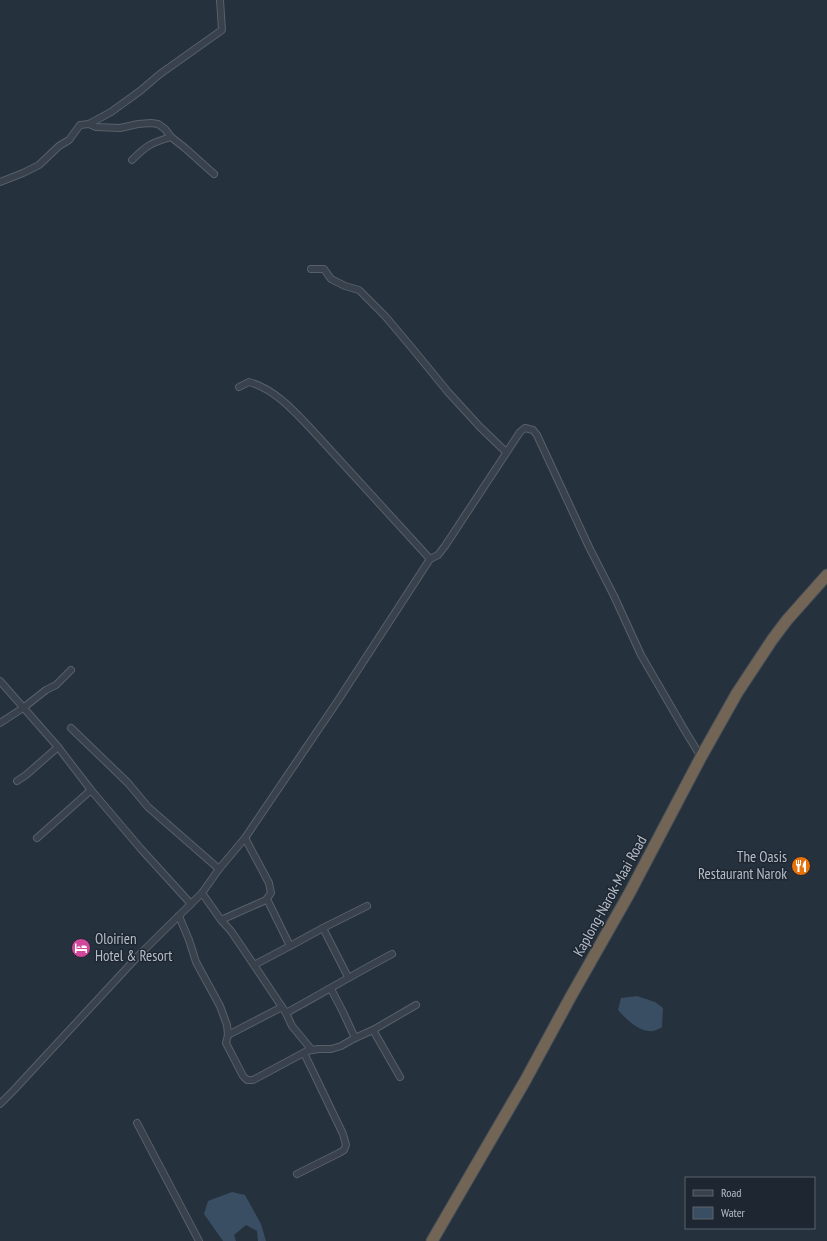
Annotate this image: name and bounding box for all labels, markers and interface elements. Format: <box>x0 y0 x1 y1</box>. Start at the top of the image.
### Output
street label: Kaplong-Narok-Maai Road <box>569 832 651 959</box>
place label: The Oasis Restaurant Narok <box>698 847 787 883</box>
restaurant icon: The Oasis Restaurant Narok <box>790 855 812 877</box>
place label: Oloirien Hotel & Resort <box>95 929 172 965</box>
hotel icon: Oloirien Hotel & Resort <box>70 937 92 959</box>
legend <box>685 1177 815 1229</box>
text: Road <box>721 1185 741 1200</box>
text: Water <box>721 1205 746 1220</box>

